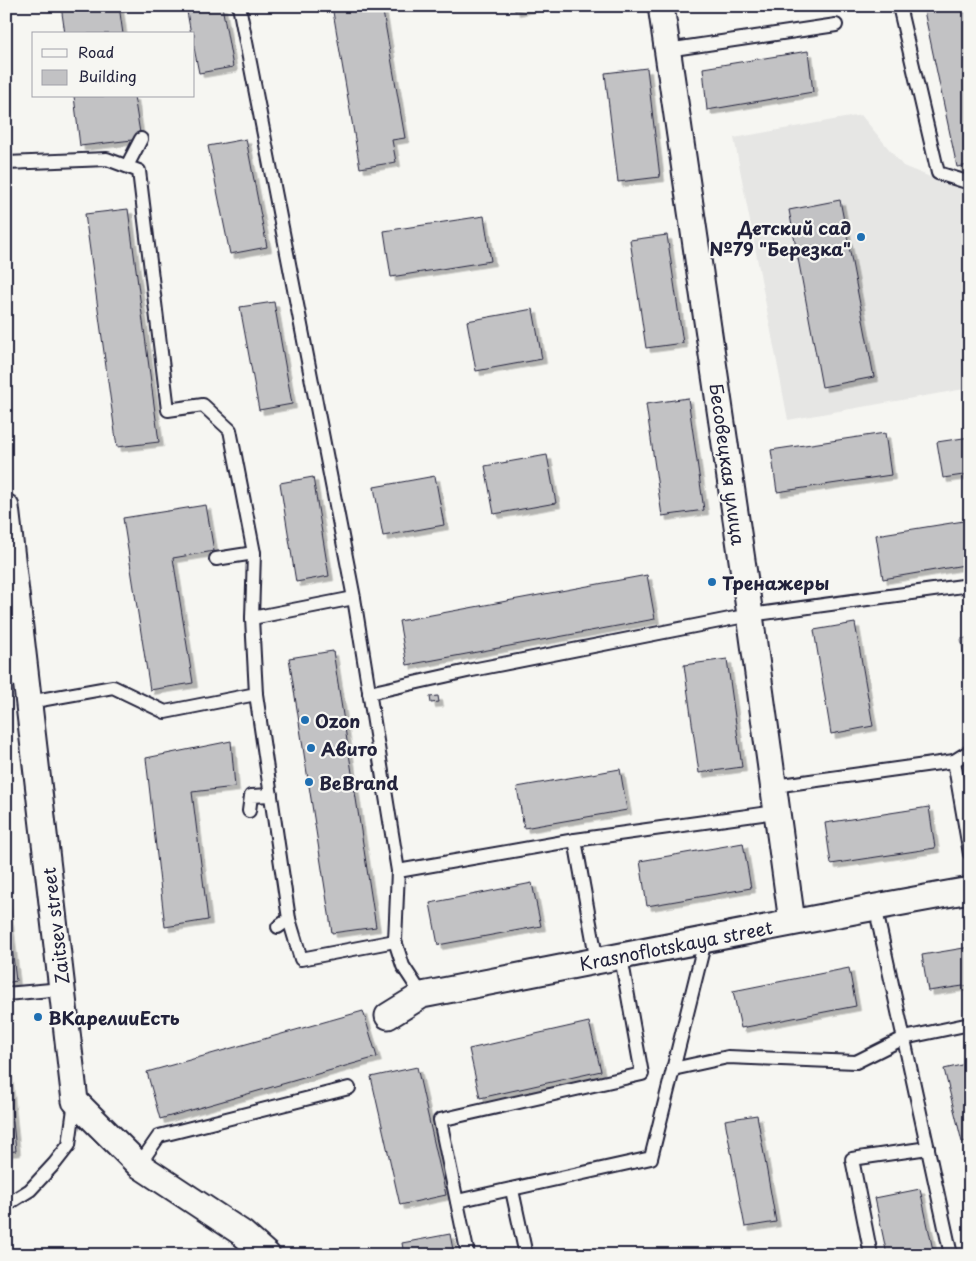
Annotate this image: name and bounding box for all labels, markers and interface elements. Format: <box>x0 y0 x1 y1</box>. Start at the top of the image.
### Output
legend <box>32 32 195 98</box>
text: Road <box>78 40 114 63</box>
text: Building <box>78 64 137 87</box>
place label: Детский сад №79 "Березка" <box>709 214 851 262</box>
marker: Детский сад №79 "Березка" <box>855 231 867 243</box>
street label: Бесовецкая улица <box>703 381 753 547</box>
place label: Тренажеры <box>722 569 829 596</box>
marker: Тренажеры <box>706 576 718 588</box>
place label: Ozon <box>315 707 360 734</box>
marker: Ozon <box>299 714 311 726</box>
place label: Авито <box>321 735 378 762</box>
marker: Авито <box>305 742 317 754</box>
place label: BeBrand <box>319 769 398 796</box>
marker: BeBrand <box>303 776 315 788</box>
street label: Zaitsev street <box>34 866 76 986</box>
street label: Krasnoflotskaya street <box>577 913 775 977</box>
place label: ВКарелииЕсть <box>48 1004 180 1031</box>
marker: ВКарелииЕсть <box>32 1011 44 1023</box>

